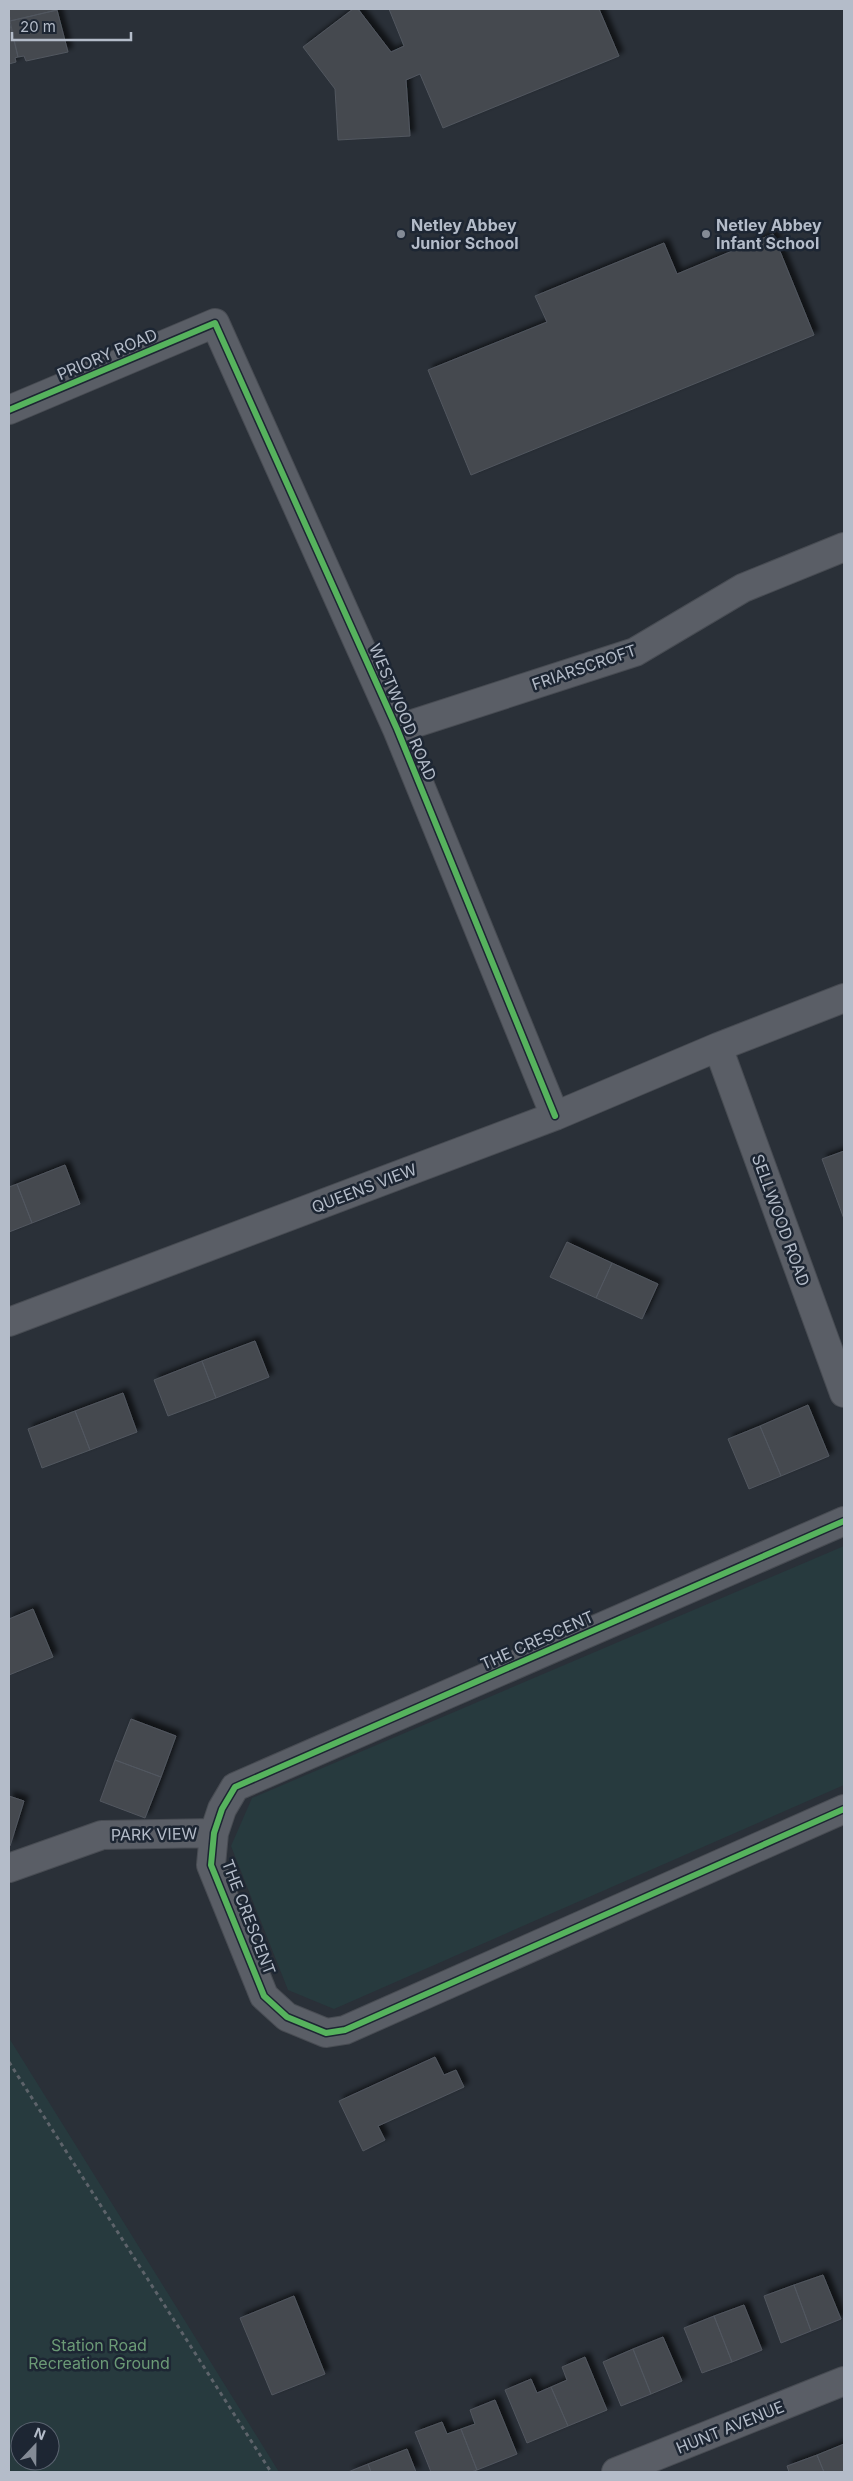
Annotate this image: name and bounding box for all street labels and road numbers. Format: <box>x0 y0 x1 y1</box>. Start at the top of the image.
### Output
street label: PRIORY ROAD <box>54 324 160 384</box>
street label: FRIARSCROFT <box>529 640 639 694</box>
street label: WESTWOOD ROAD <box>365 641 441 783</box>
street label: SELLWOOD ROAD <box>748 1151 814 1289</box>
street label: QUEENS VIEW <box>309 1159 420 1217</box>
street label: THE CRESCENT <box>477 1606 597 1674</box>
street label: PARK VIEW <box>111 1823 198 1845</box>
street label: THE CRESCENT <box>218 1857 280 1977</box>
street label: HUNT AVENUE <box>673 2396 787 2458</box>

